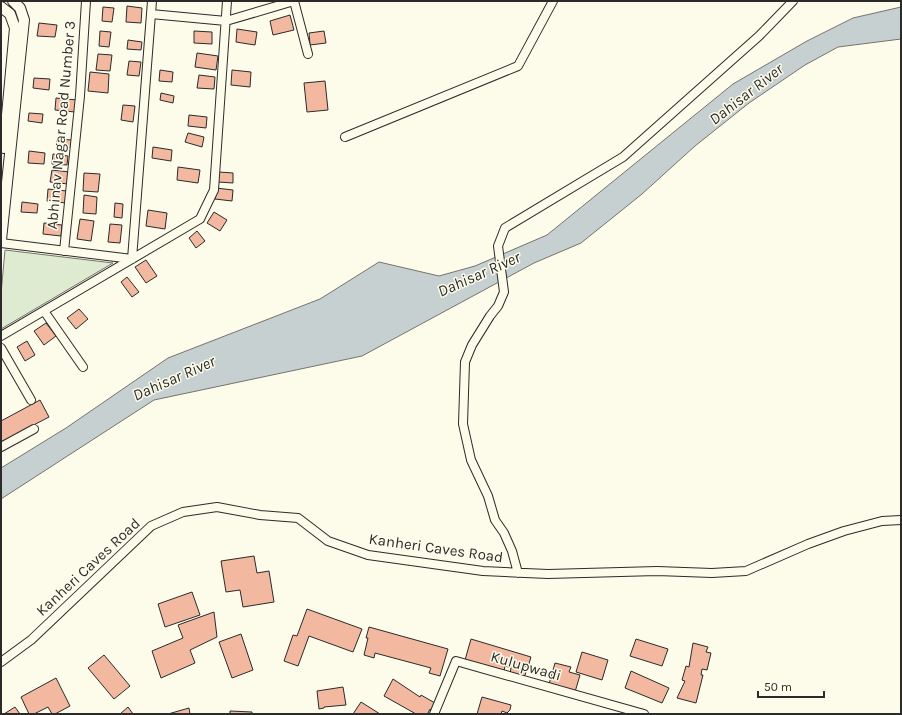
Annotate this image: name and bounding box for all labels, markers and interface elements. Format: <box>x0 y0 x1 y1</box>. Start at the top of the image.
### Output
street label: Abhinav Nagar Road Number 3 <box>43 20 79 230</box>
water label: Dahisar River <box>705 59 787 129</box>
water label: Dahisar River <box>435 247 524 301</box>
water label: Dahisar River <box>130 351 219 405</box>
street label: Kanheri Caves Road <box>32 514 144 620</box>
street label: Kanheri Caves Road <box>368 530 504 566</box>
street label: Kulupwadi <box>489 647 563 685</box>
scale bar <box>758 673 824 699</box>
text: 50 m <box>764 680 792 694</box>

